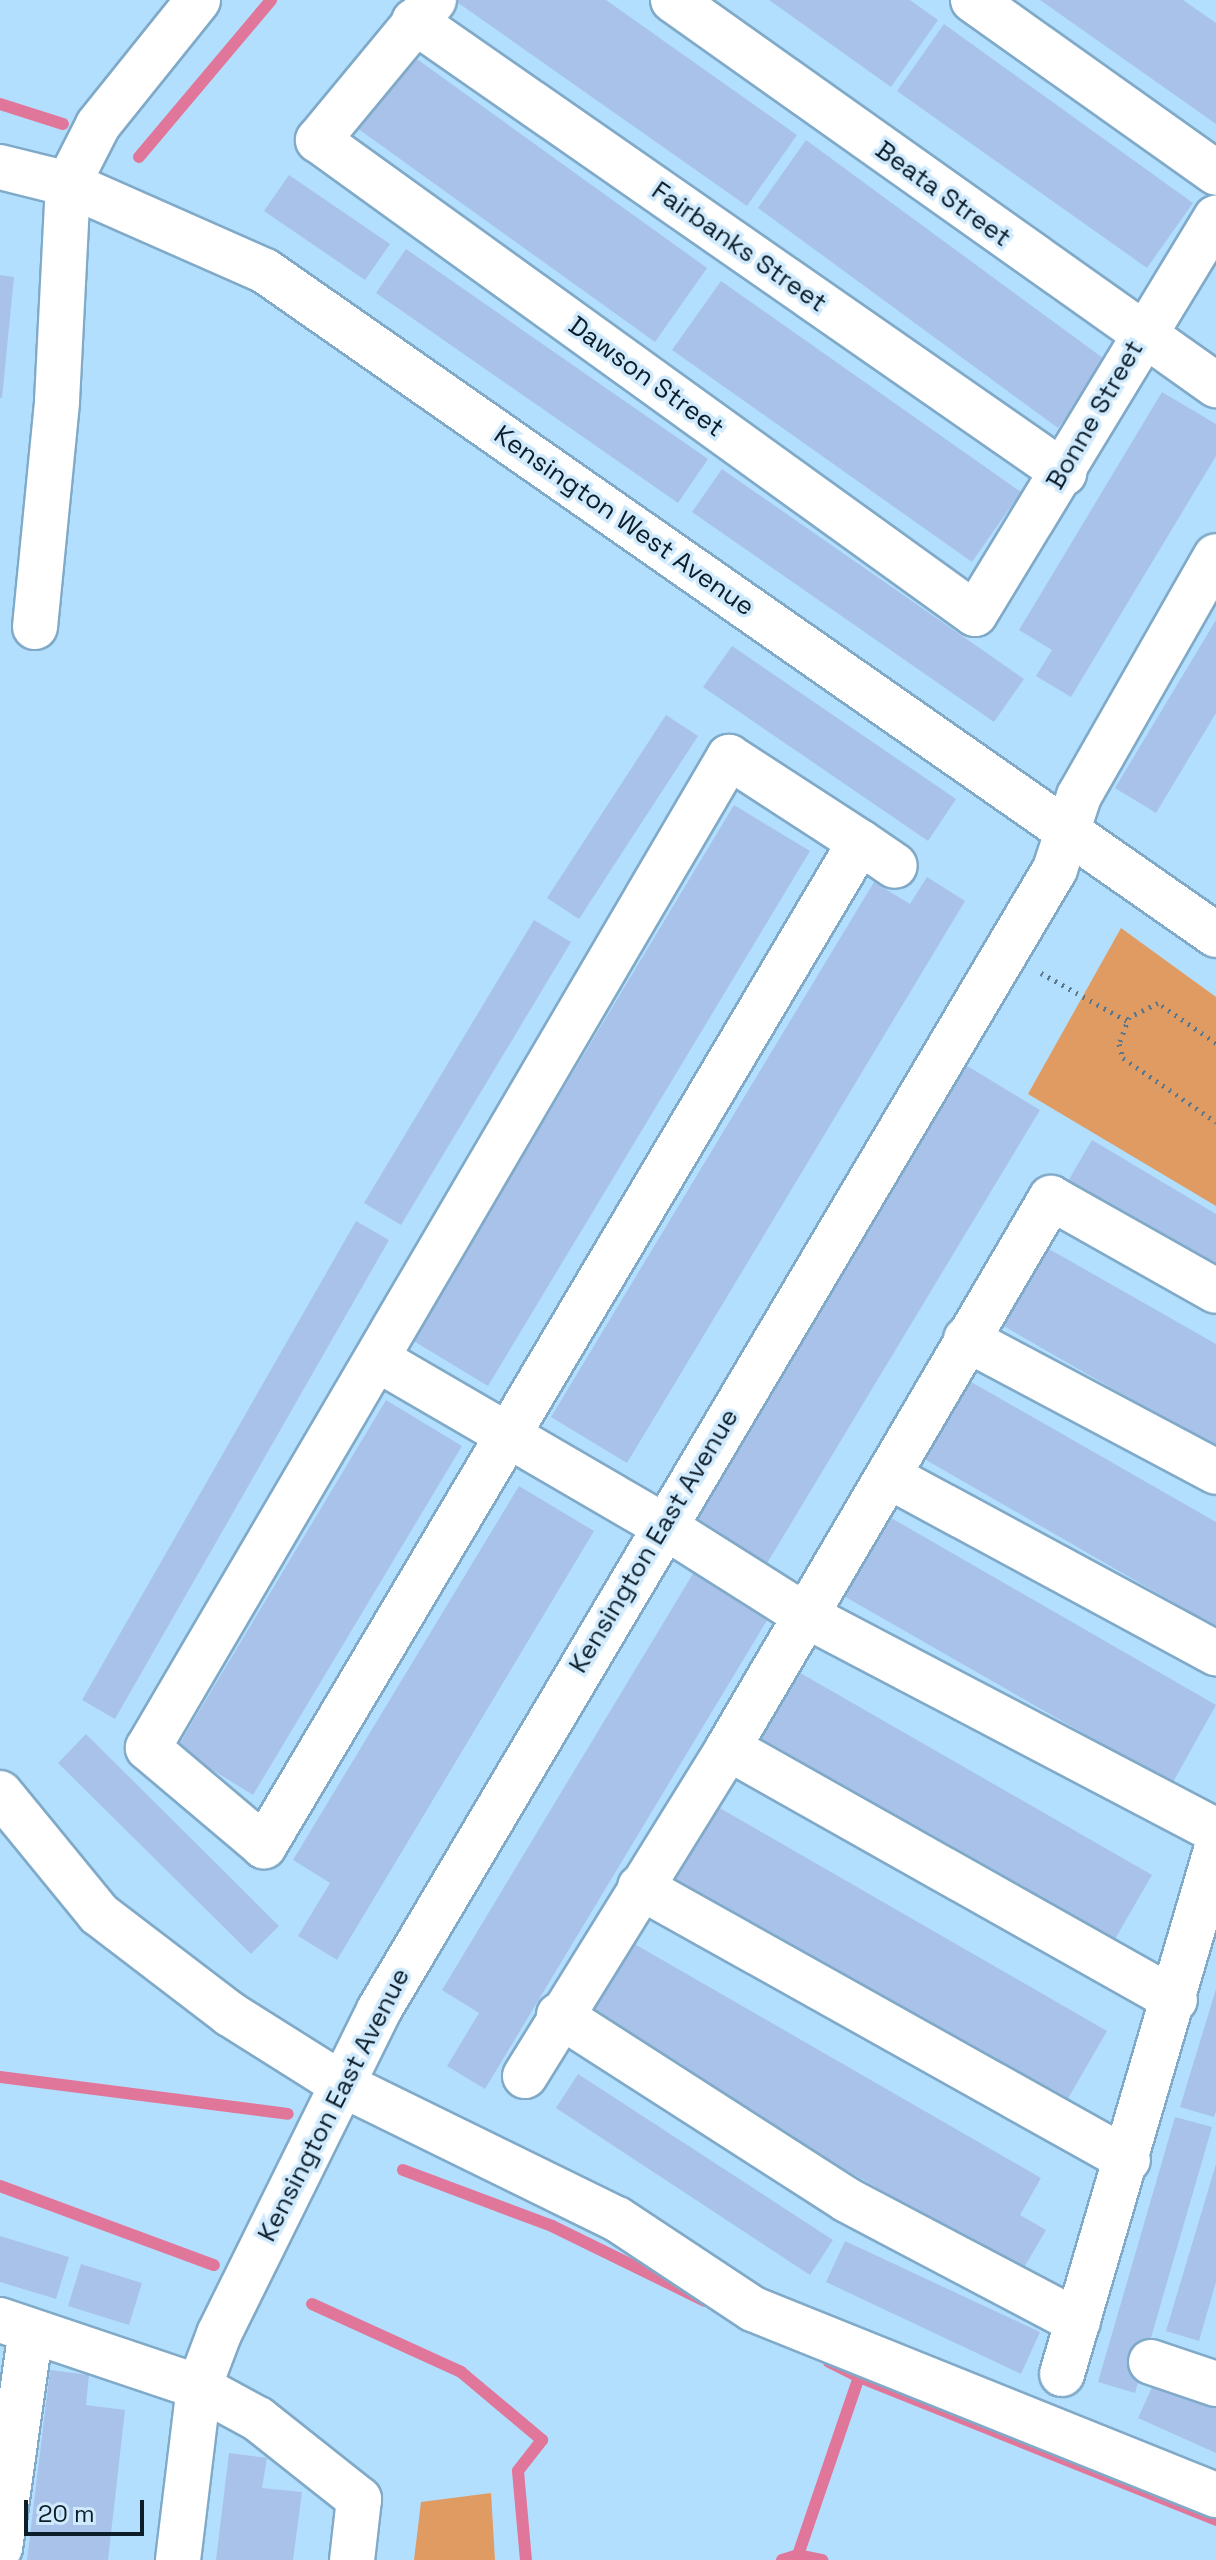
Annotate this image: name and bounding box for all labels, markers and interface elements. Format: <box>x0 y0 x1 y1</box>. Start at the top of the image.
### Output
street label: Beata Street <box>869 134 1017 254</box>
street label: Fairbanks Street <box>646 175 832 319</box>
street label: Dawson Street <box>562 310 730 444</box>
street label: Bonne Street <box>1040 335 1150 495</box>
street label: Kensington West Avenue <box>488 419 760 623</box>
street label: Kensington East Avenue <box>563 1403 745 1679</box>
street label: Kensington East Avenue <box>251 1963 417 2247</box>
scale bar <box>28 2484 148 2534</box>
text: 20 m <box>38 2498 95 2529</box>

